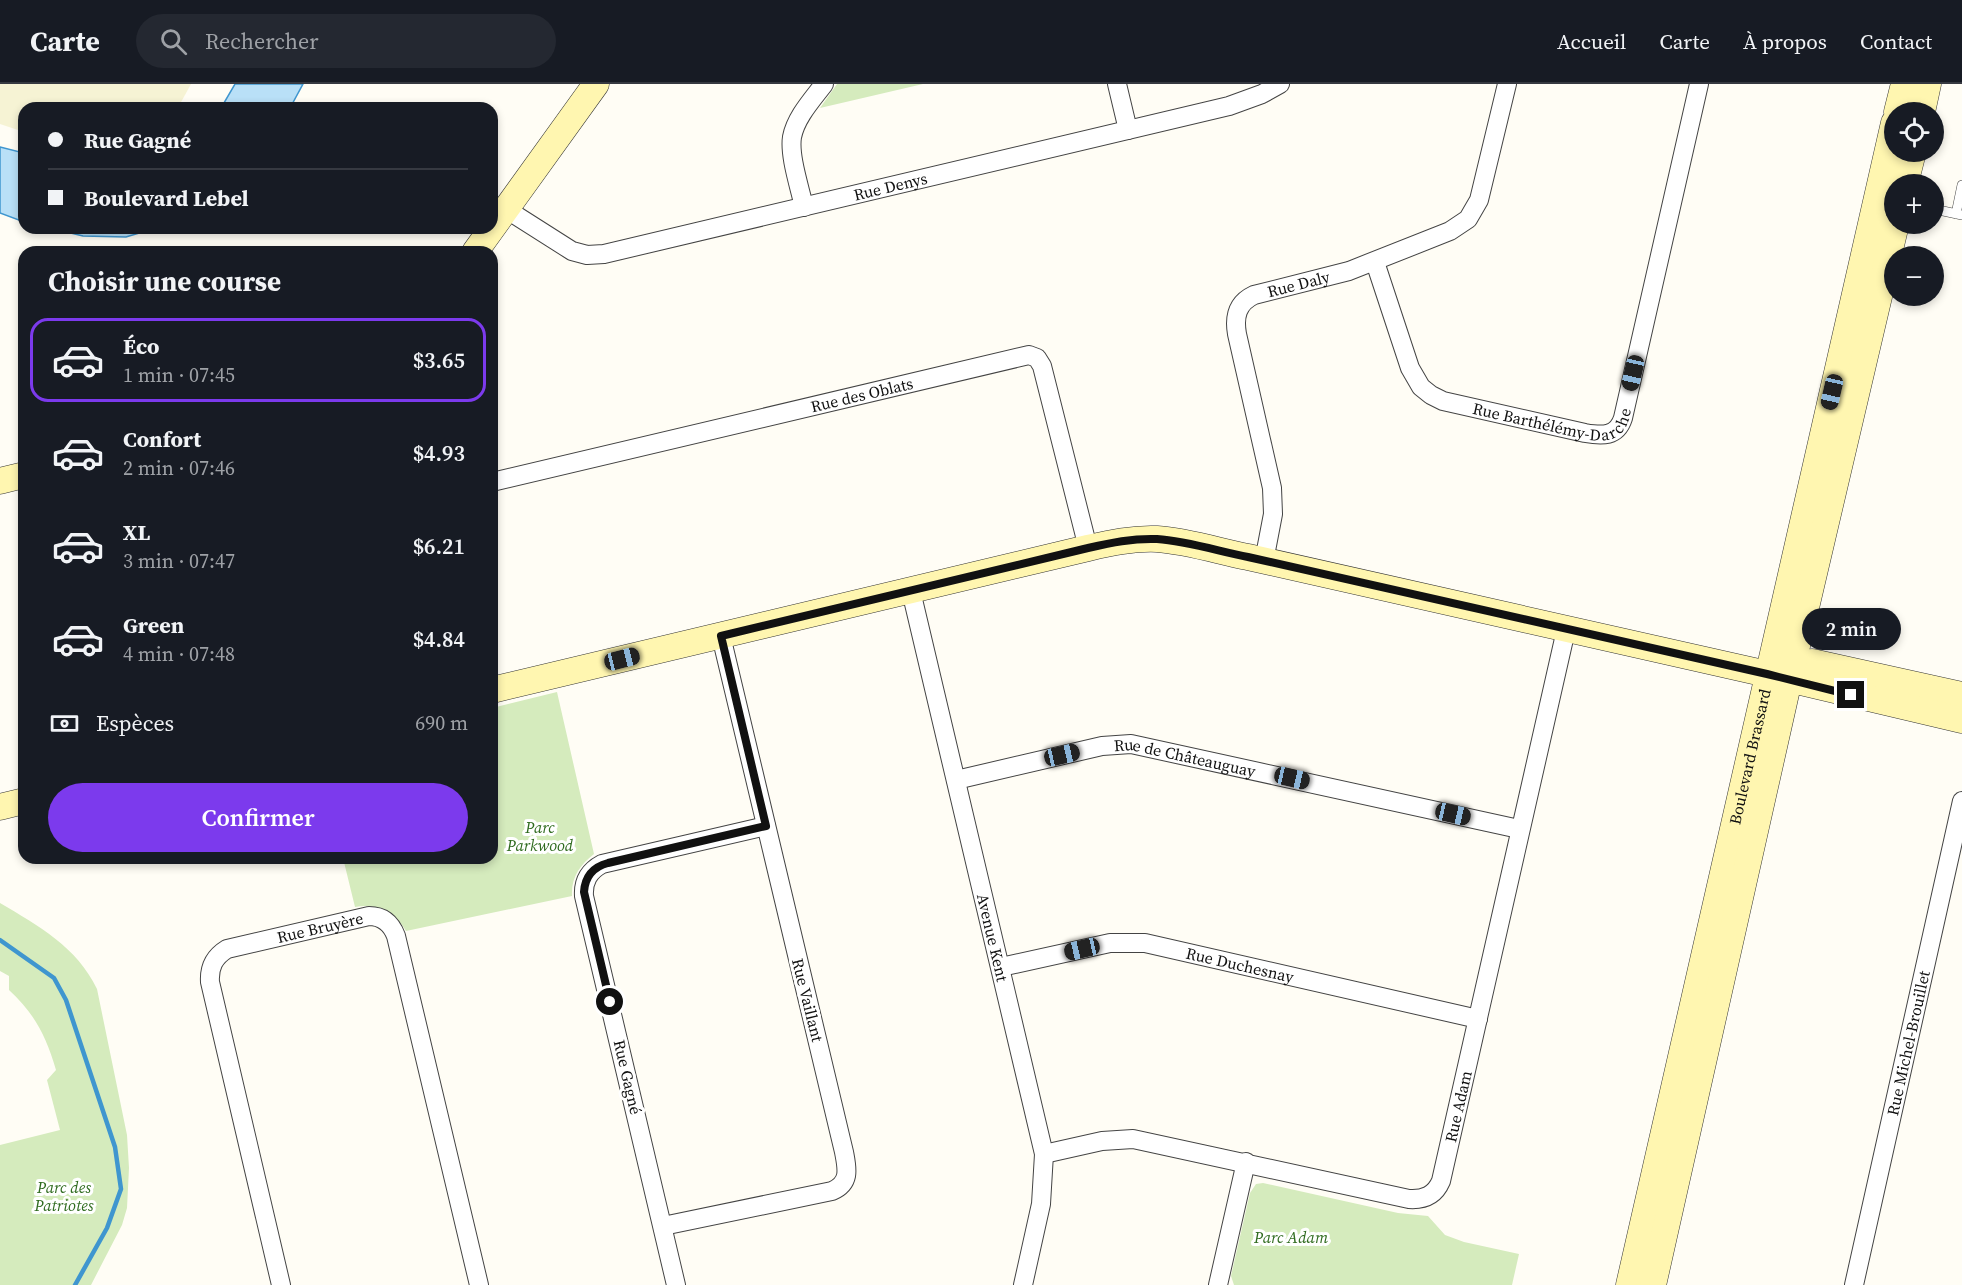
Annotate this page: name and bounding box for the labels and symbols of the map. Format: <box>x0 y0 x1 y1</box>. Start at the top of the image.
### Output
street label: Rue Denys <box>851 167 929 206</box>
street label: Rue Daly <box>1265 265 1333 302</box>
car <box>1620 353 1646 393</box>
street label: Rue des Oblats <box>808 372 915 417</box>
car <box>1819 372 1845 412</box>
street label: Rue Barthélémy-Darche <box>1461 393 1631 415</box>
text: Rue Barthélémy-Darche <box>1471 397 1636 446</box>
callout: 2 min <box>1802 608 1900 650</box>
car <box>602 646 642 672</box>
route end <box>1837 681 1864 708</box>
street label: Boulevard Brassard <box>1723 687 1776 827</box>
street label: Rue de Châteauguay <box>1113 733 1258 782</box>
car <box>1042 742 1082 768</box>
car <box>1272 765 1312 791</box>
car <box>1433 801 1473 827</box>
park label: Parc Parkwood <box>506 816 574 856</box>
street label: Avenue Kent <box>972 891 1014 984</box>
street label: Rue Bruyère <box>275 907 365 948</box>
car <box>1062 936 1102 962</box>
street label: Rue Duchesnay <box>1184 942 1297 988</box>
street label: Rue Vaillant <box>787 956 829 1045</box>
street label: Rue Michel-Brouillet <box>1881 968 1935 1118</box>
route start <box>596 988 623 1015</box>
street label: Rue Gagné <box>609 1037 647 1117</box>
street label: Rue Adam <box>1439 1068 1477 1144</box>
park label: Parc des Patriotes <box>34 1176 94 1216</box>
park label: Parc Adam <box>1253 1226 1328 1248</box>

